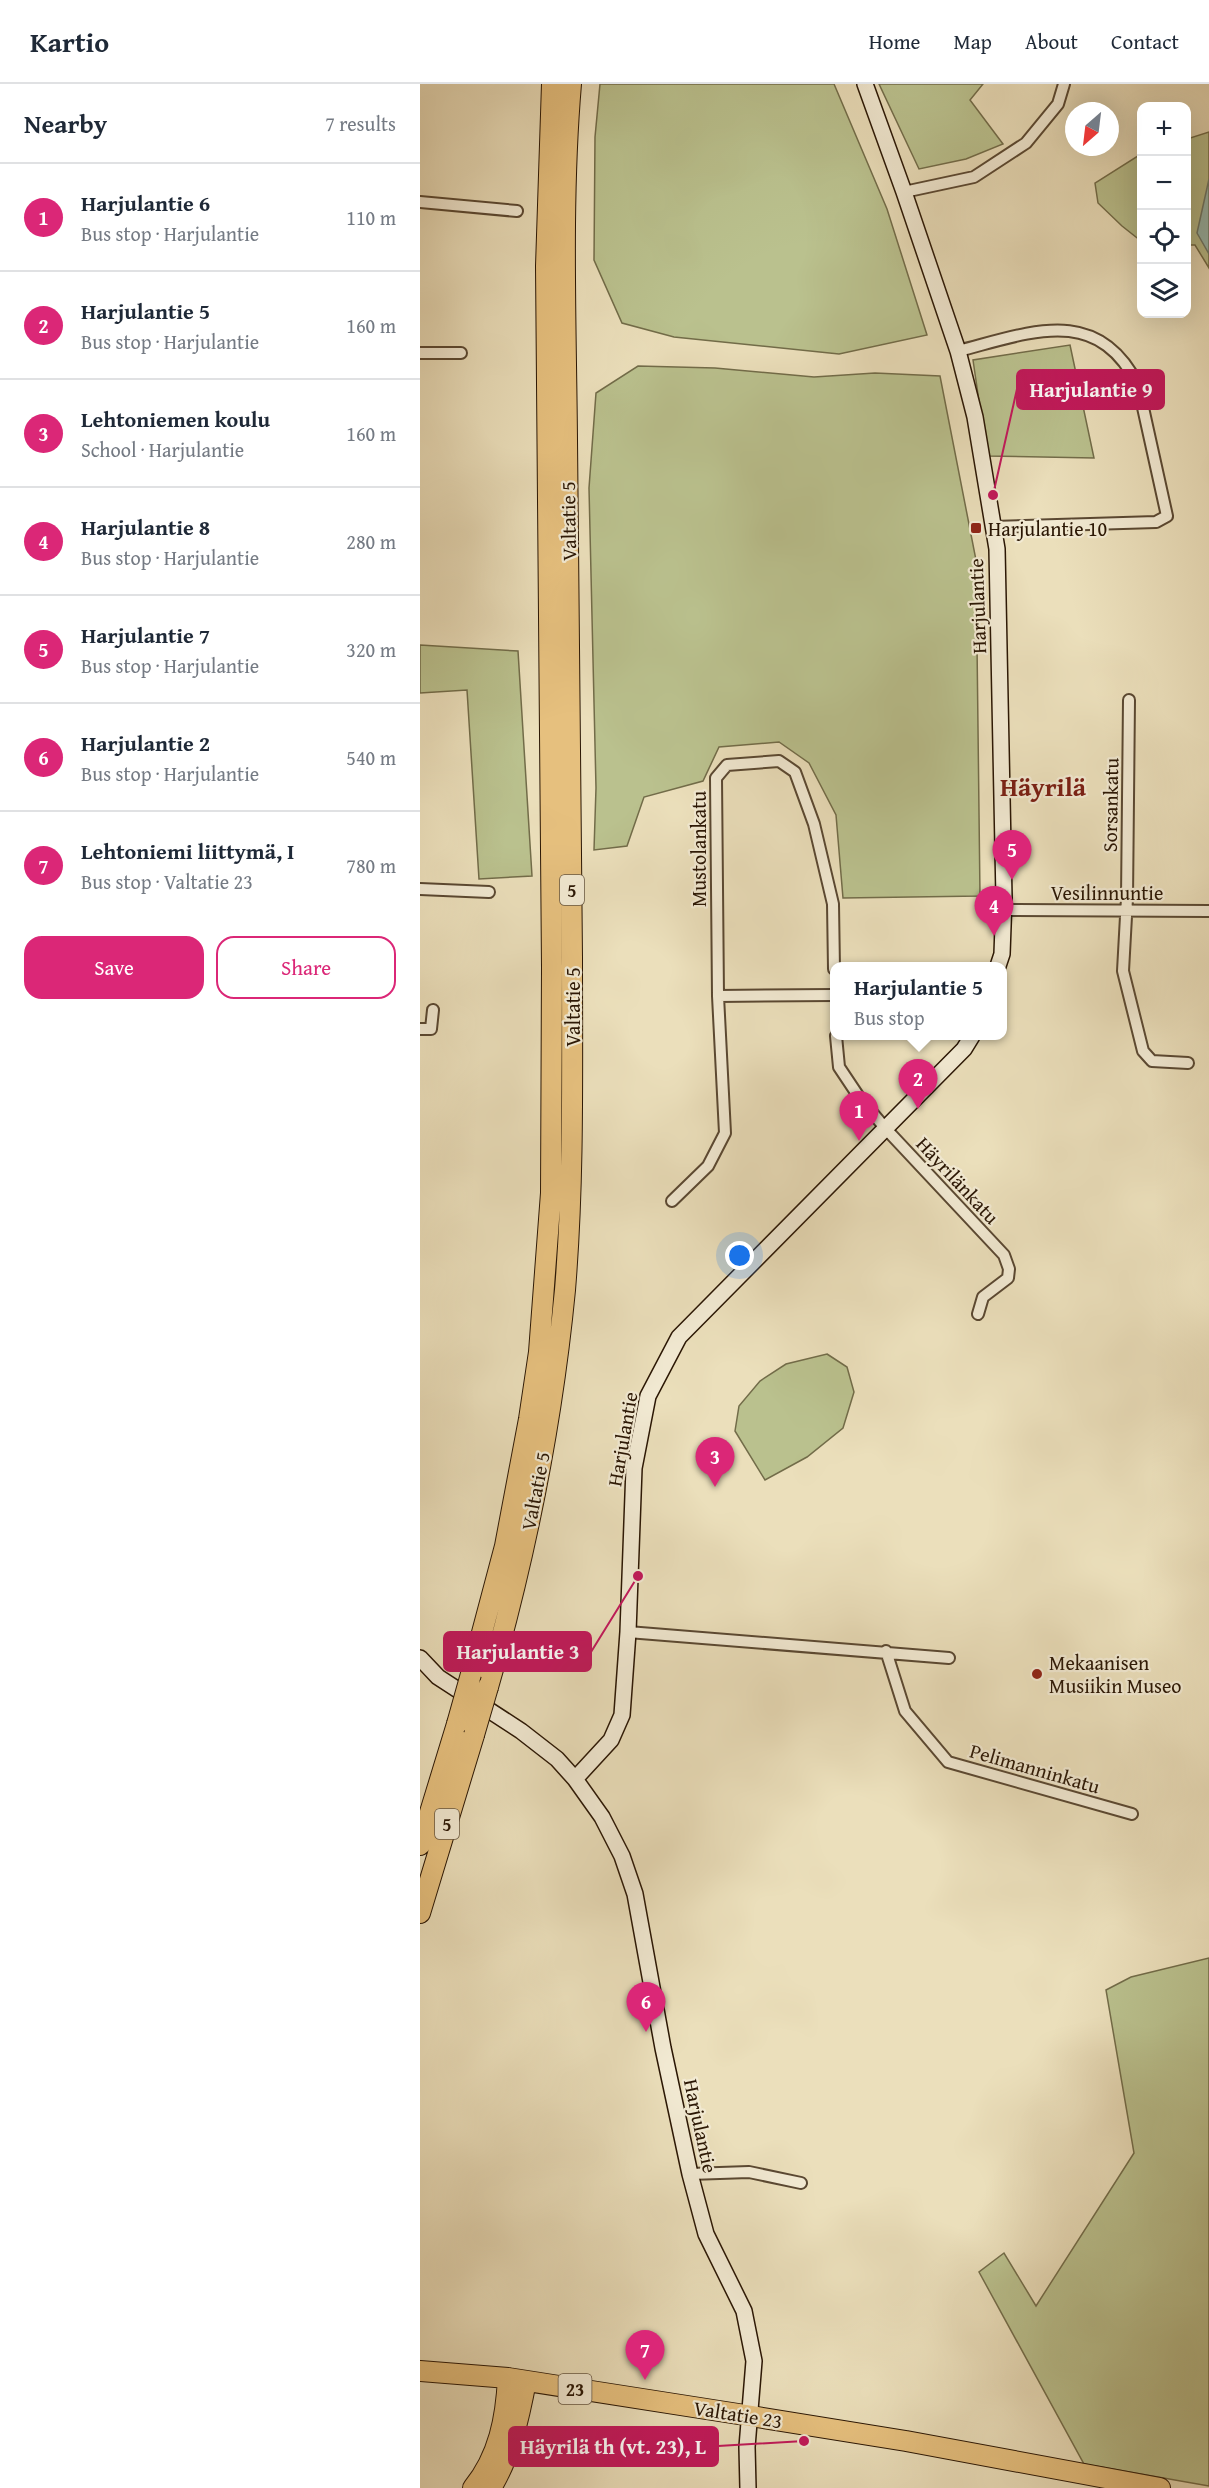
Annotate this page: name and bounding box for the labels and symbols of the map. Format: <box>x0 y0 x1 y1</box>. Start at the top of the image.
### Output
north arrow <box>1065 102 1119 156</box>
callout: Harjulantie 9 <box>1017 370 1164 409</box>
text: Harjulantie 9 <box>1029 374 1153 405</box>
street label: Valtatie 5 <box>553 481 583 561</box>
place label: Harjulantie 10 <box>988 514 1107 543</box>
marker: Harjulantie 10 <box>969 521 983 535</box>
street label: Harjulantie <box>961 558 993 654</box>
street label: Sorsankatu <box>1095 757 1125 852</box>
district label: Häyrilä <box>1000 767 1087 806</box>
street label: Mustolankatu <box>684 791 713 907</box>
pin: 5 <box>992 830 1032 880</box>
road number: 5 <box>560 875 584 905</box>
street label: Vesilinnuntie <box>1051 878 1163 907</box>
pin: 4 <box>974 886 1014 936</box>
street label: Valtatie 5 <box>558 967 587 1047</box>
pin: 2 <box>898 1060 938 1109</box>
pin: 1 <box>840 1092 878 1141</box>
street label: Häyrilänkatu <box>910 1130 1006 1230</box>
your location <box>725 1241 754 1270</box>
street label: Harjulantie <box>599 1389 645 1489</box>
pin: 3 <box>696 1438 734 1487</box>
street label: Valtatie 5 <box>513 1449 557 1533</box>
callout: Harjulantie 3 <box>444 1632 591 1671</box>
text: Harjulantie 3 <box>456 1636 580 1667</box>
place label: Mekaanisen Musiikin Museo <box>1049 1648 1182 1700</box>
marker: Mekaanisen Musiikin Museo <box>1030 1667 1044 1681</box>
street label: Pelimanninkatu <box>967 1736 1104 1800</box>
road number: 5 <box>435 1809 459 1839</box>
pin: 6 <box>626 1982 666 2032</box>
street label: Harjulantie <box>677 2076 725 2176</box>
pin: 7 <box>626 2330 664 2380</box>
road number: 23 <box>558 2374 592 2404</box>
street label: Valtatie 23 <box>692 2393 784 2435</box>
callout: Häyrilä th (vt. 23), L <box>509 2427 718 2466</box>
text: Häyrilä th (vt. 23), L <box>520 2431 706 2462</box>

